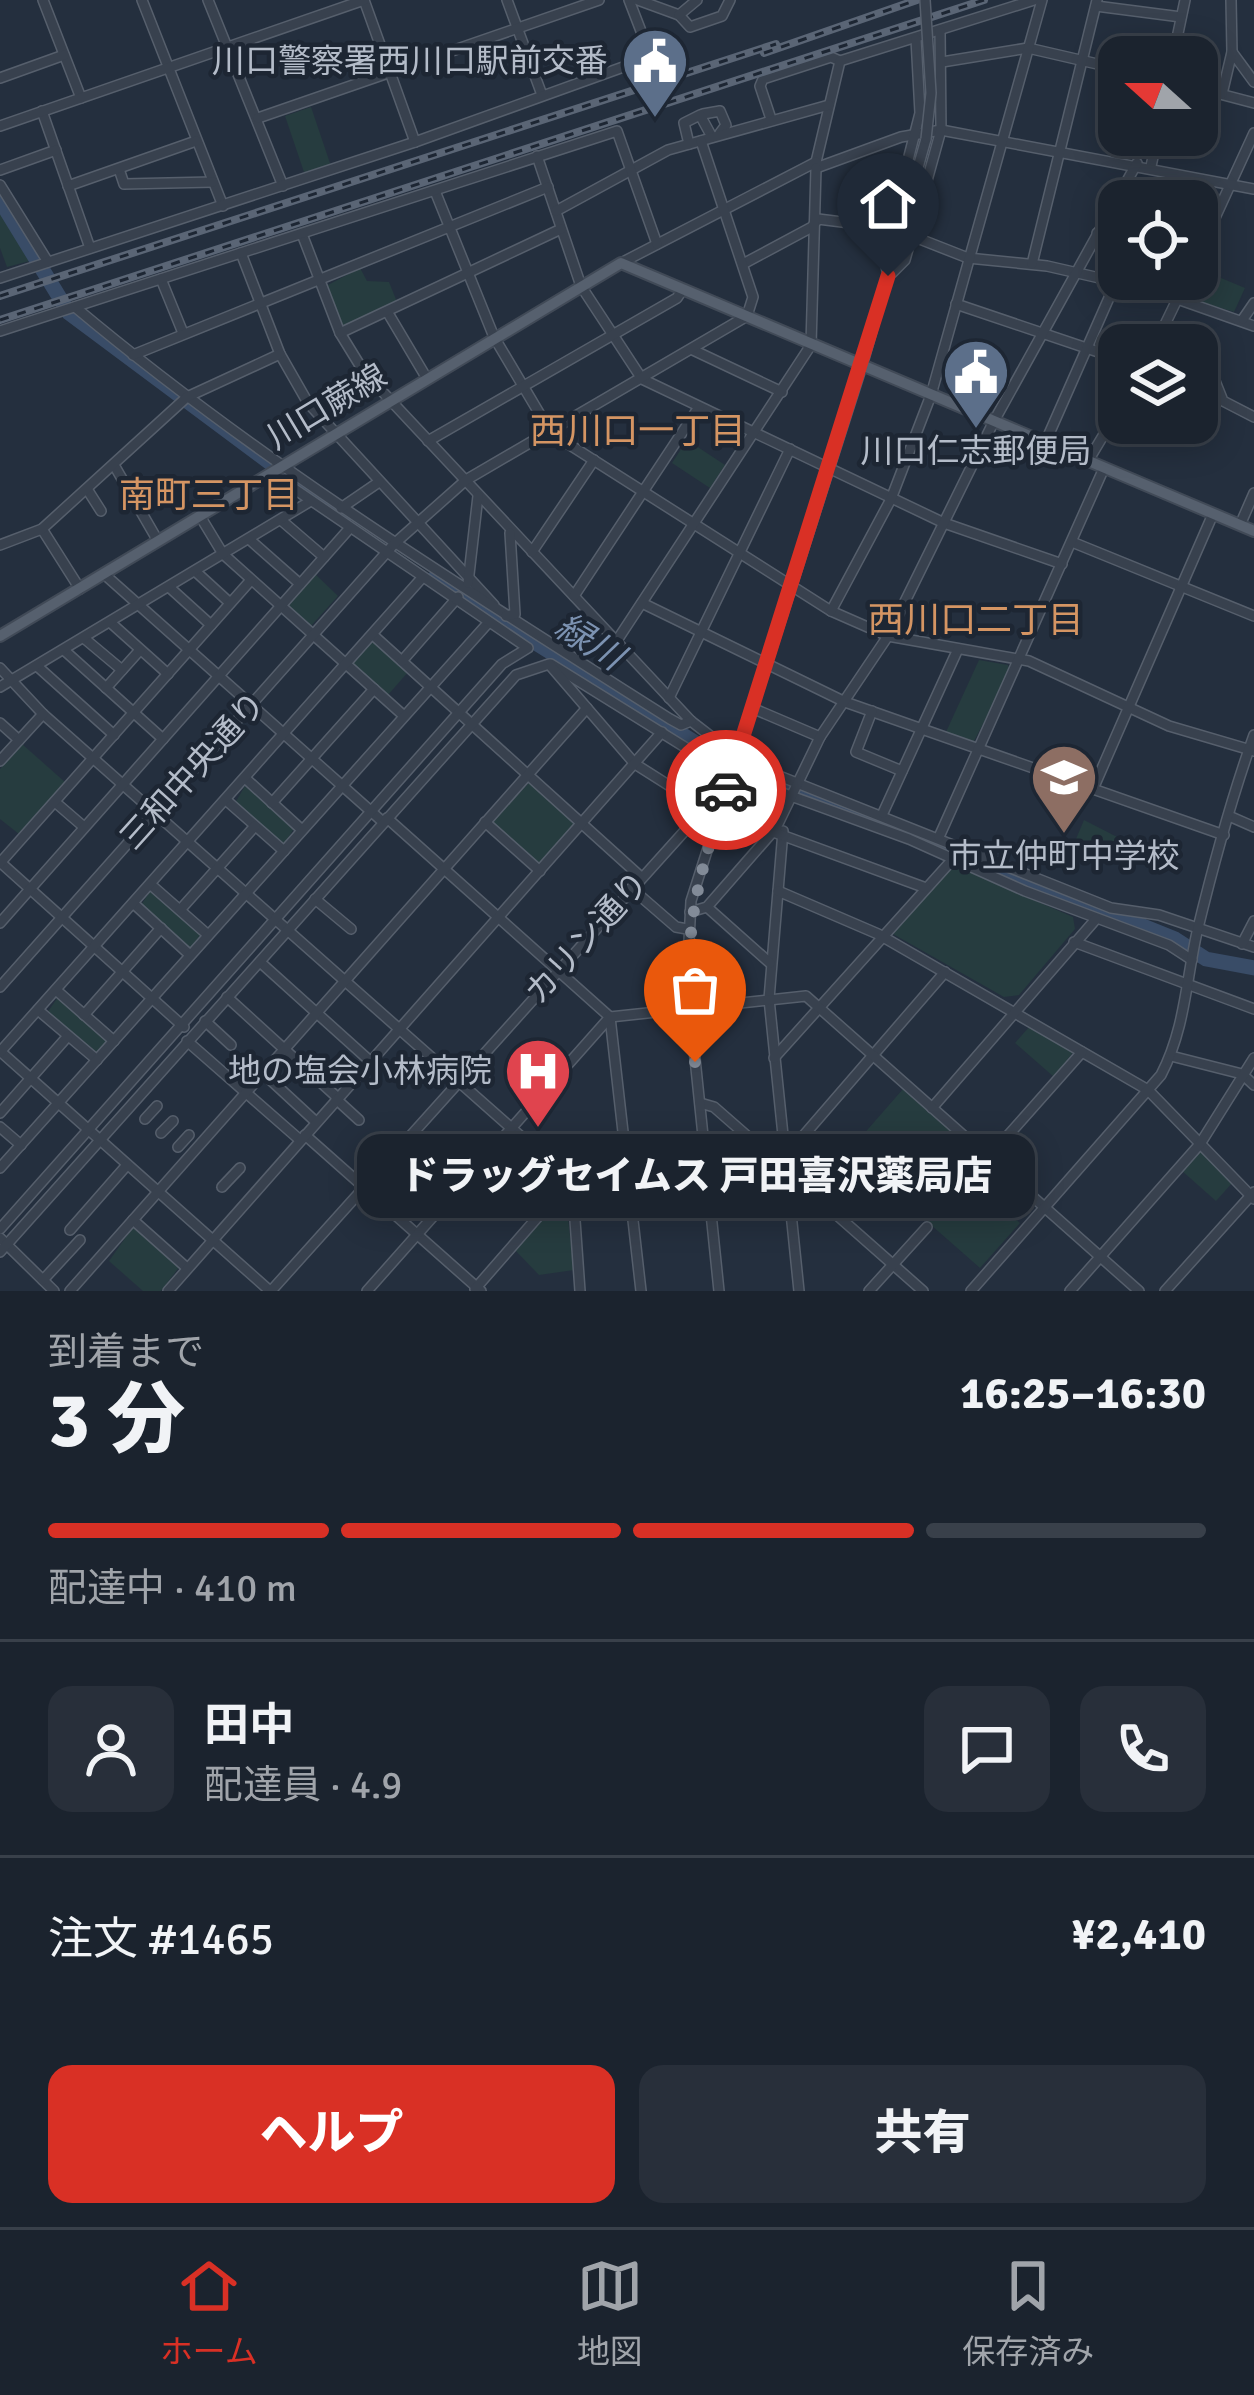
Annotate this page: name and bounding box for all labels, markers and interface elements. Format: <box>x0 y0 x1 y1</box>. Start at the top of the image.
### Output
public building icon: 川口警察署西川口駅前交番 <box>620 26 690 120</box>
north arrow <box>1098 36 1218 156</box>
map controls <box>1098 36 1218 444</box>
place label: 川口警察署西川口駅前交番 <box>212 41 608 82</box>
pin <box>837 153 939 276</box>
icon: home <box>855 171 921 237</box>
button: locate <box>1098 180 1218 300</box>
button: layers <box>1098 324 1218 444</box>
public building icon: 川口仁志郵便局 <box>941 337 1011 431</box>
street label: 川口蕨線 <box>260 355 394 459</box>
district label: 西川口一丁目 <box>530 409 746 454</box>
place label: 川口仁志郵便局 <box>861 431 1092 472</box>
district label: 南町三丁目 <box>119 473 299 518</box>
district label: 西川口二丁目 <box>868 598 1084 643</box>
water label: 緑川 <box>547 604 635 682</box>
street label: 三和中央通り <box>112 684 274 858</box>
courier <box>666 730 786 850</box>
school or university icon: 市立仲町中学校 <box>1029 742 1099 836</box>
icon: car <box>693 757 759 823</box>
place label: 市立仲町中学校 <box>949 836 1180 877</box>
street label: カリン通り <box>517 863 657 1013</box>
pin <box>644 939 746 1062</box>
icon: bag <box>662 957 728 1023</box>
hospital icon: 地の塩会小林病院 <box>503 1036 573 1130</box>
place label: 地の塩会小林病院 <box>228 1051 492 1092</box>
callout: ドラッグセイムス 戸田喜沢薬局店 <box>356 1134 1034 1218</box>
text: ドラッグセイムス 戸田喜沢薬局店 <box>400 1152 992 1200</box>
text: 到着まで <box>48 1328 204 1376</box>
text: 16:25–16:30 <box>960 1366 1206 1421</box>
text: 3 分 <box>48 1373 185 1469</box>
text: 配達中 · 410 m <box>48 1564 297 1612</box>
button: person <box>48 1686 174 1812</box>
button: chat <box>924 1686 1050 1812</box>
button: phone <box>1080 1686 1206 1812</box>
text: 田中 <box>204 1698 294 1753</box>
text: 配達員 · 4.9 <box>204 1761 402 1809</box>
text: ¥2,410 <box>1071 1907 1206 1962</box>
text: 注文 #1465 <box>48 1912 274 1967</box>
button: ヘルプ <box>48 2065 615 2203</box>
button: 共有 <box>639 2065 1206 2203</box>
tab: ホーム <box>160 2253 258 2373</box>
tab: 地図 <box>577 2253 643 2373</box>
tab: 保存済み <box>962 2253 1094 2373</box>

